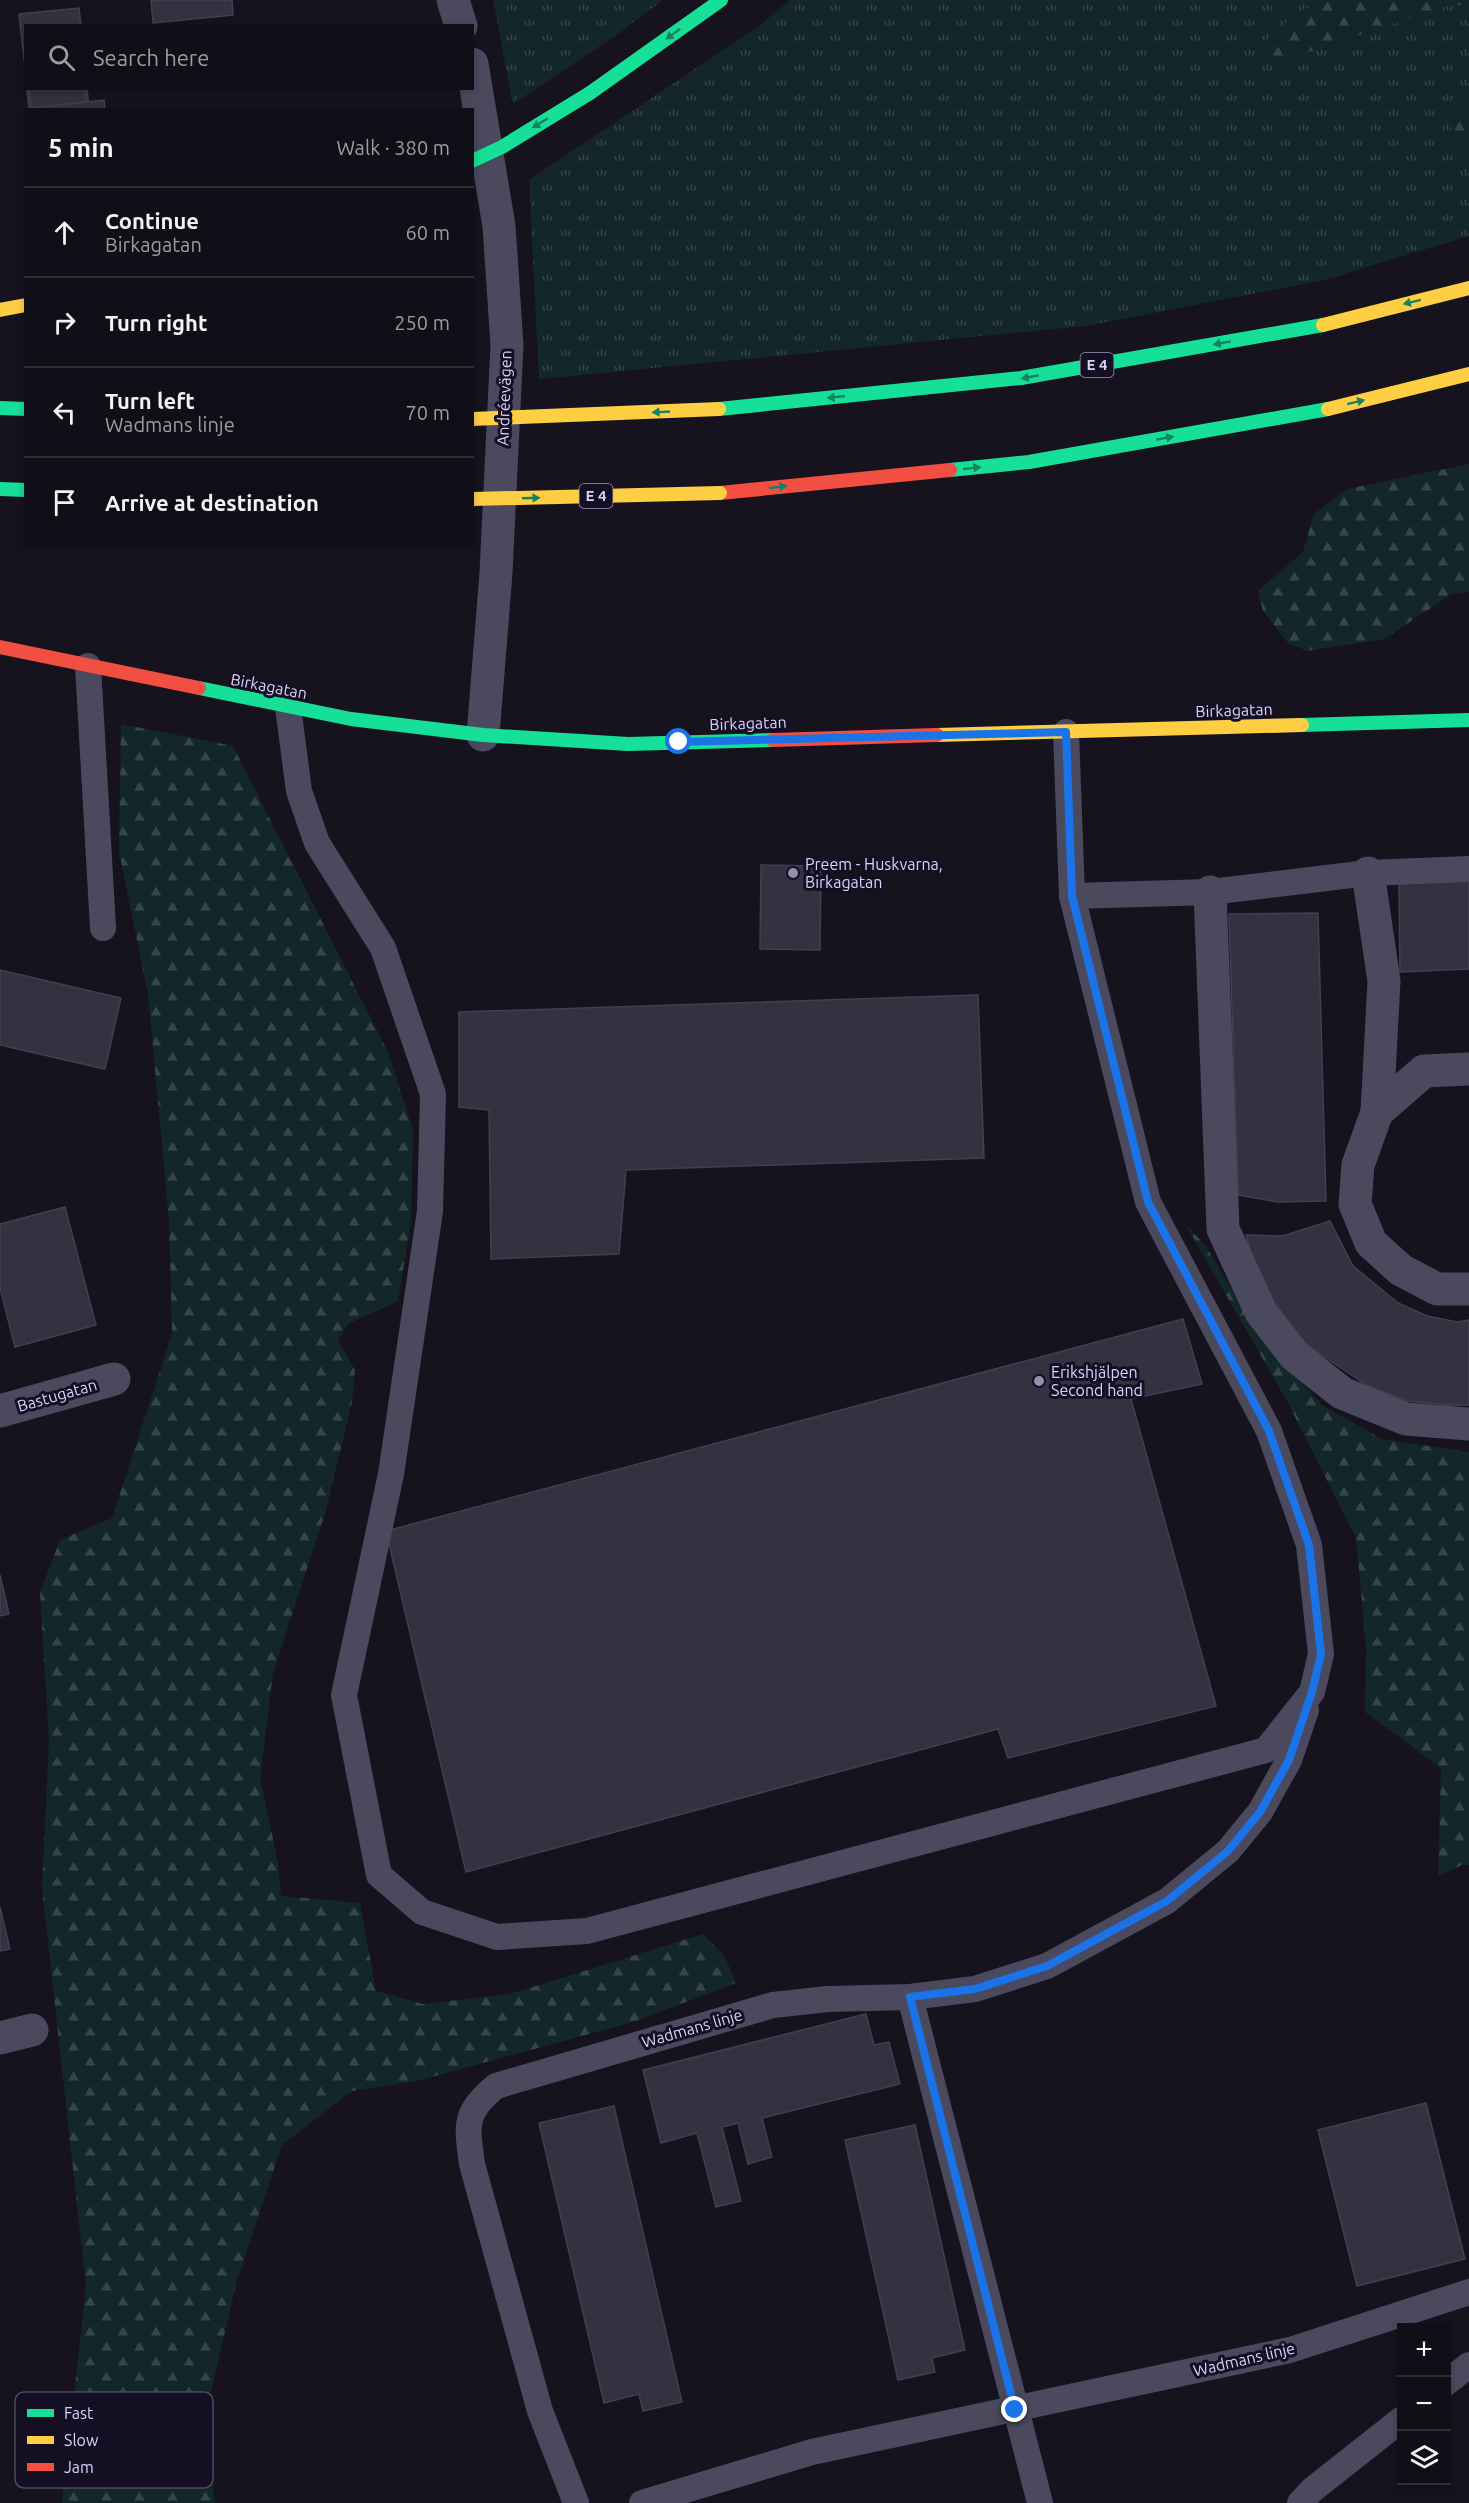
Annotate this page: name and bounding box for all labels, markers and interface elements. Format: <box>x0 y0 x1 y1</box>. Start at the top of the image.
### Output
search box <box>24 24 474 90</box>
one-way arrow <box>665 28 681 39</box>
icon: search <box>45 41 78 74</box>
text: Search here <box>93 45 209 70</box>
one-way arrow <box>532 118 548 129</box>
text: 5 min <box>48 133 114 162</box>
text: Walk · 380 m <box>337 136 450 159</box>
text: Continue <box>105 208 199 233</box>
icon: ahead <box>48 216 81 249</box>
text: 60 m <box>406 221 450 244</box>
text: Birkagatan <box>105 233 202 256</box>
one-way arrow <box>1403 298 1421 308</box>
icon: right <box>48 306 81 339</box>
text: Turn right <box>105 310 207 335</box>
text: 250 m <box>394 311 450 334</box>
one-way arrow <box>1212 339 1231 348</box>
street label: Andréevägen <box>493 350 515 446</box>
road number: E 4 <box>1080 353 1114 377</box>
one-way arrow <box>1020 372 1039 381</box>
text: Turn left <box>105 388 195 413</box>
one-way arrow <box>826 392 845 402</box>
icon: left <box>48 396 81 429</box>
one-way arrow <box>1347 397 1365 407</box>
text: 70 m <box>406 401 450 424</box>
one-way arrow <box>651 407 670 416</box>
text: Wadmans linje <box>105 413 235 436</box>
one-way arrow <box>1155 433 1174 442</box>
one-way arrow <box>963 463 982 473</box>
one-way arrow <box>768 482 787 492</box>
road number: E 4 <box>580 484 612 508</box>
icon: arrive <box>48 486 81 519</box>
text: Arrive at destination <box>105 490 319 515</box>
one-way arrow <box>521 493 540 503</box>
street label: Birkagatan <box>229 670 309 702</box>
street label: Birkagatan <box>1195 700 1273 720</box>
street label: Birkagatan <box>709 713 787 733</box>
route start <box>665 728 691 754</box>
place label: Preem - Huskvarna, Birkagatan <box>805 855 943 891</box>
marker: Preem - Huskvarna, Birkagatan <box>786 866 800 880</box>
place label: Erikshjälpen Second hand <box>1051 1363 1143 1399</box>
marker: Erikshjälpen Second hand <box>1032 1374 1046 1388</box>
street label: Bastugatan <box>15 1375 99 1415</box>
street label: Wadmans linje <box>640 2005 744 2051</box>
map controls <box>1397 2323 1451 2485</box>
button: + <box>1397 2323 1451 2377</box>
street label: Wadmans linje <box>1191 2339 1297 2379</box>
button: − <box>1397 2377 1451 2431</box>
legend <box>15 2392 213 2488</box>
route end <box>1001 2396 1027 2422</box>
text: Fast <box>64 2404 94 2422</box>
text: Slow <box>64 2431 99 2449</box>
button: layers <box>1397 2431 1451 2485</box>
text: Jam <box>64 2458 94 2476</box>

